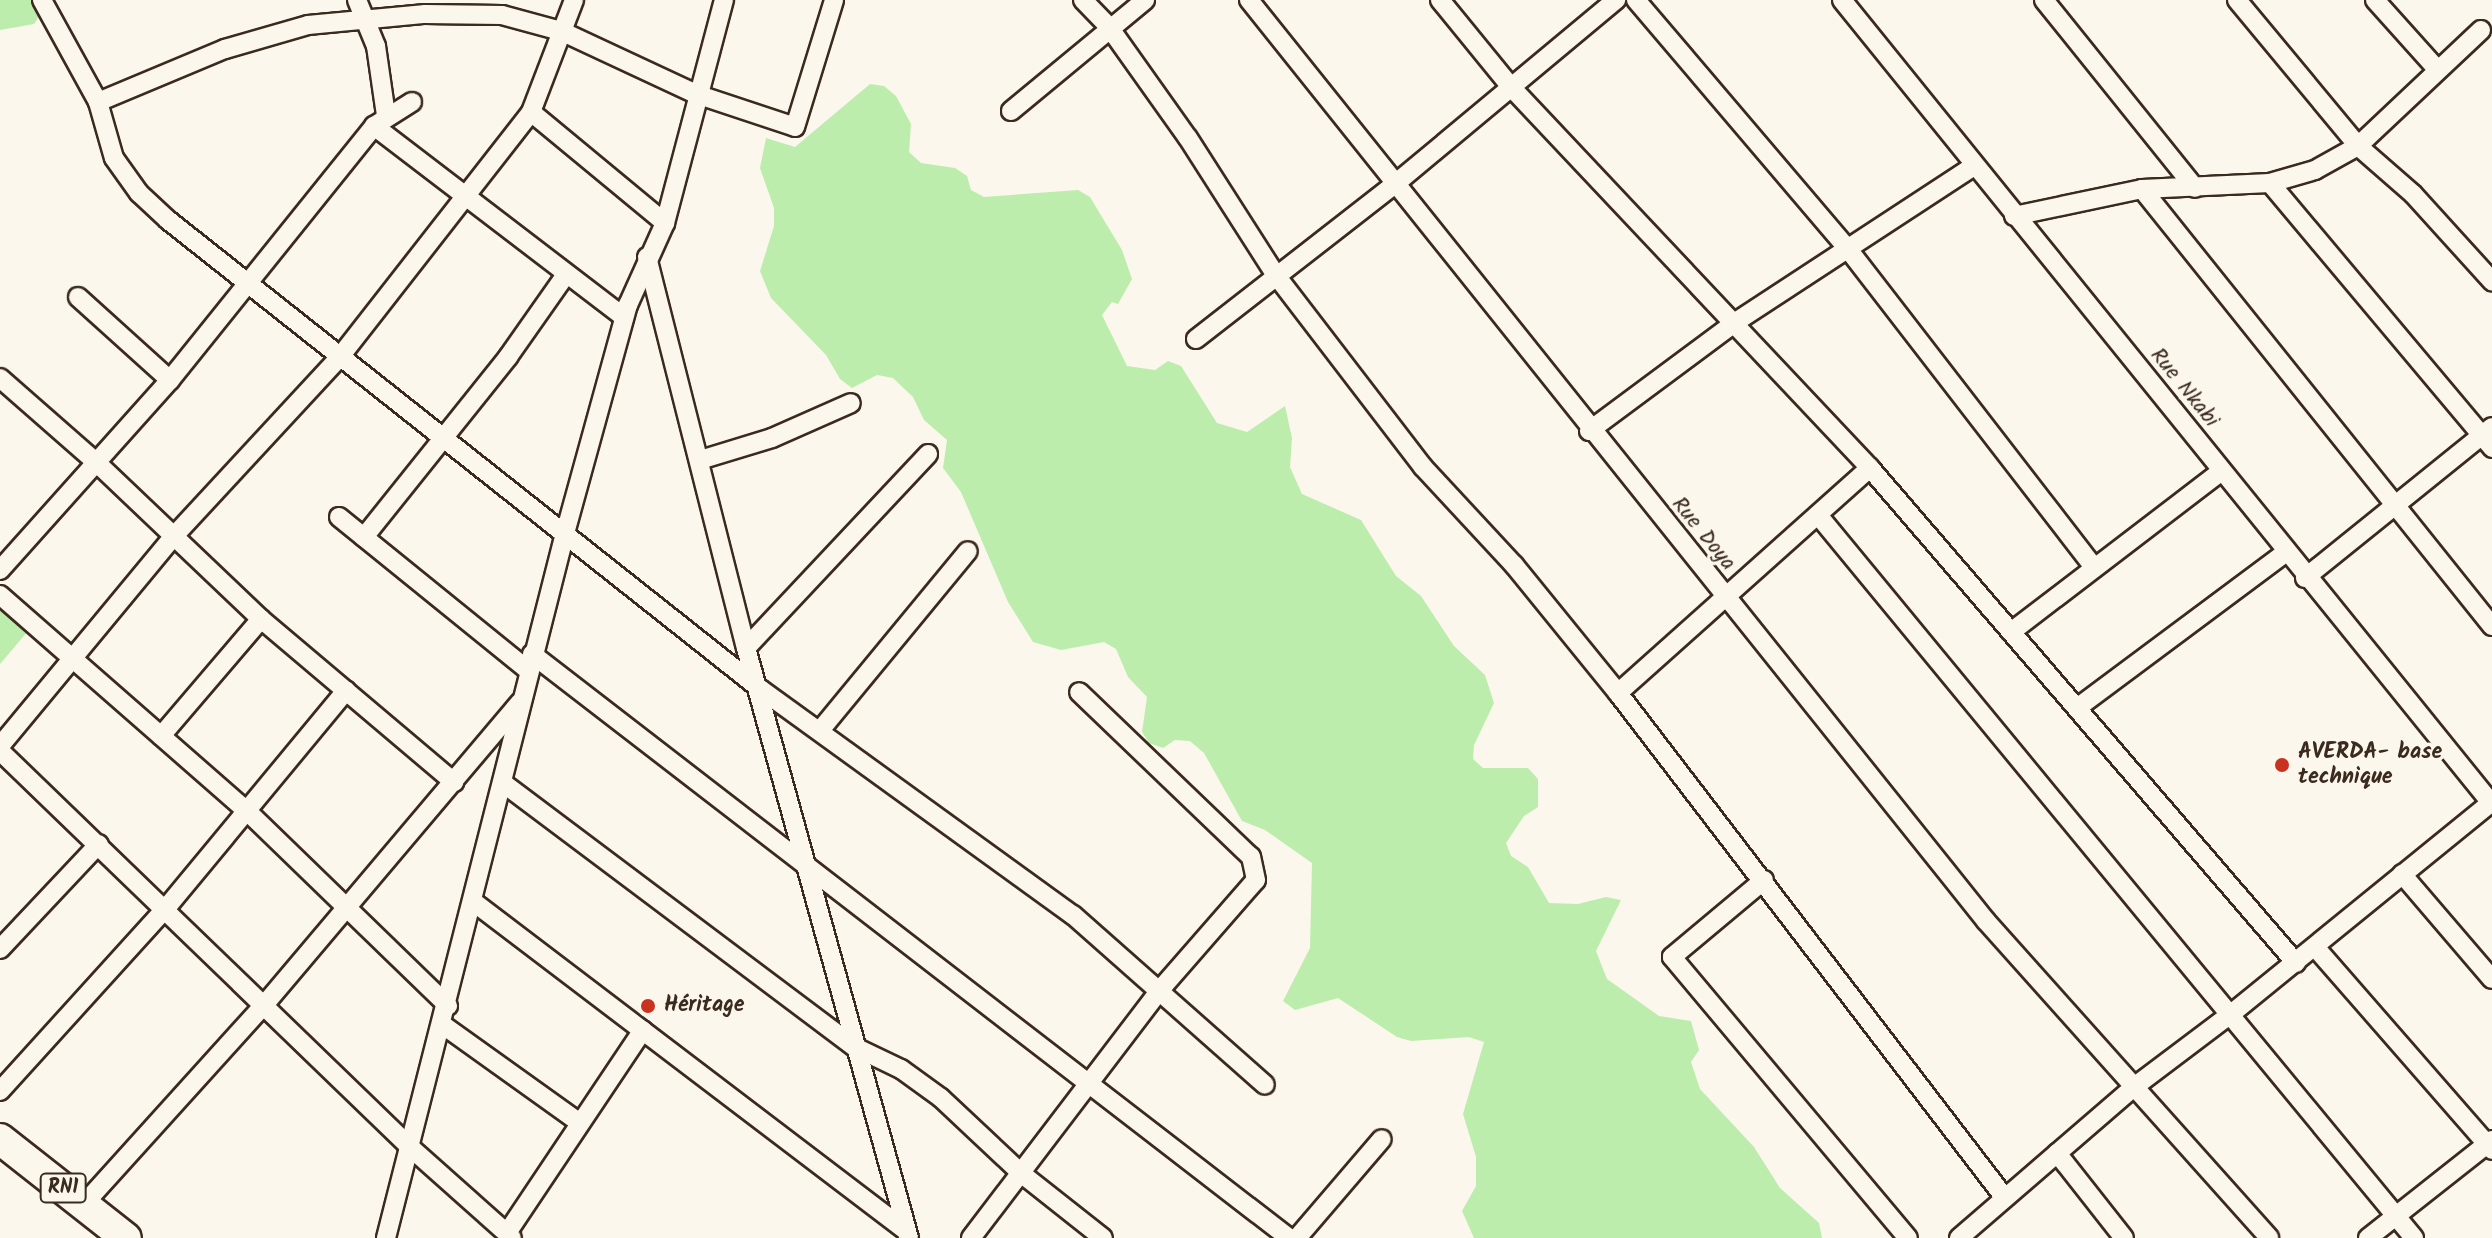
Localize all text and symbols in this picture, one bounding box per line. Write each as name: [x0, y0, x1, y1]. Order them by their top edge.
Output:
street label: Rue Nkabi: [2144, 343, 2224, 433]
street label: Rue Doya: [1665, 492, 1741, 576]
place label: AVERDA- base technique: [2298, 739, 2442, 790]
marker: AVERDA- base technique: [2273, 756, 2291, 774]
place label: Héritage: [664, 993, 744, 1019]
marker: Héritage: [639, 997, 657, 1015]
road number: RN1: [39, 1172, 87, 1204]

